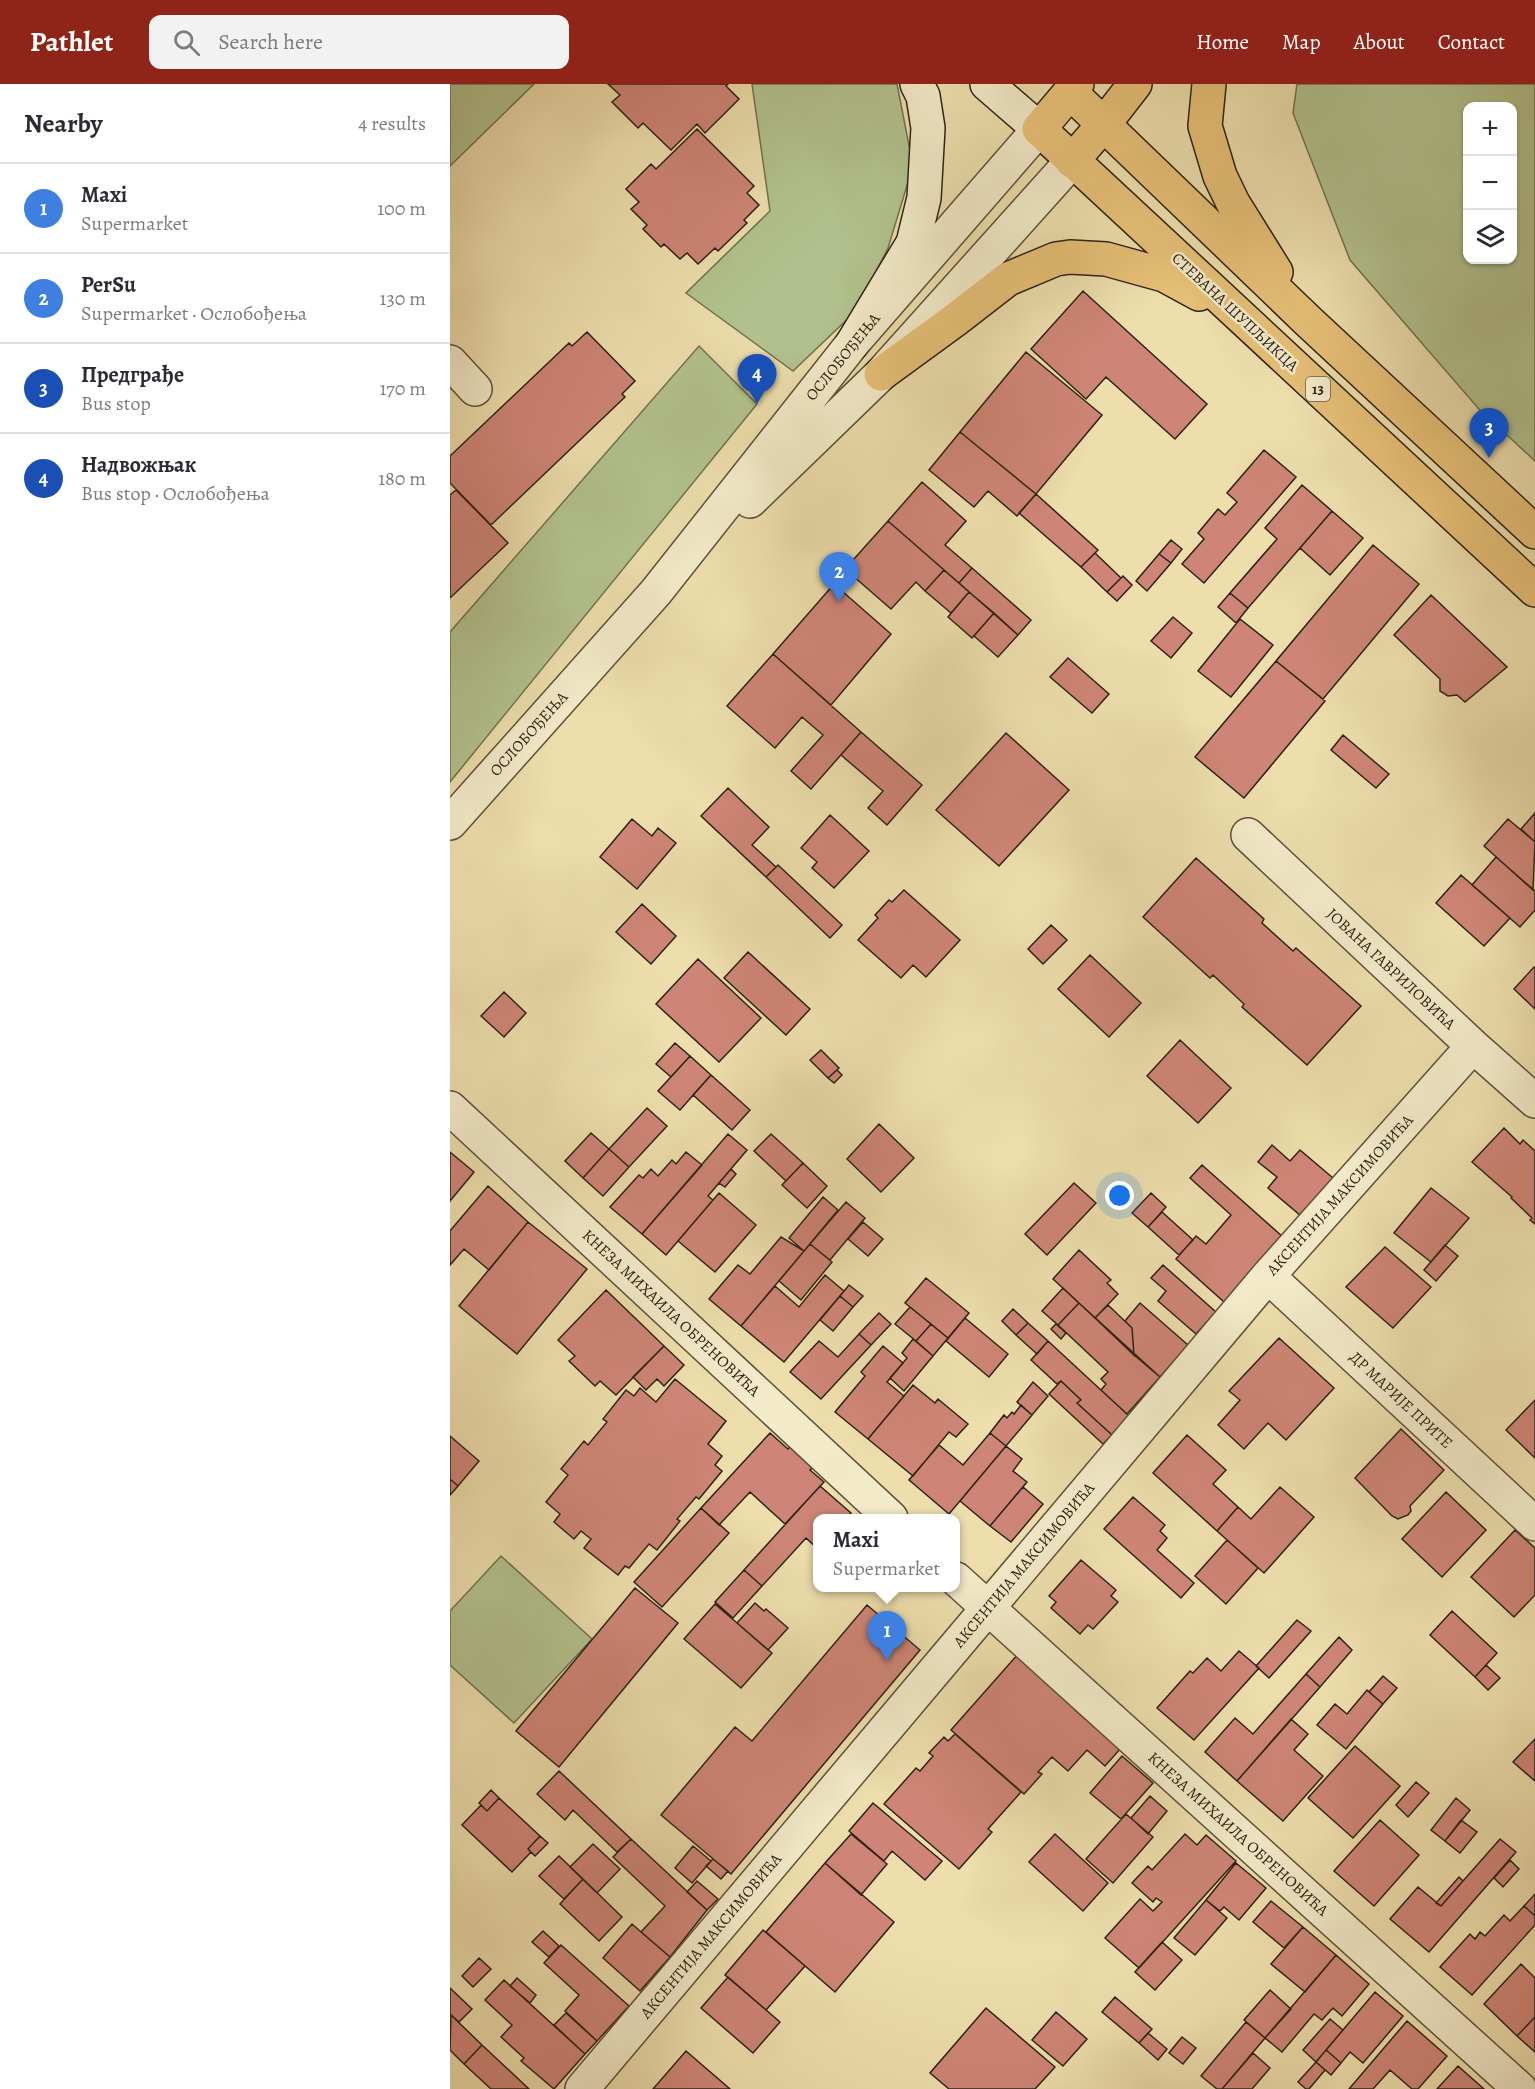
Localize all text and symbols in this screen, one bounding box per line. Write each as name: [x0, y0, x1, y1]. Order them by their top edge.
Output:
search box: [149, 15, 569, 69]
text: Pathlet: [30, 23, 113, 61]
icon: search: [170, 26, 203, 59]
text: Search here: [218, 27, 323, 57]
text: Home: [1196, 28, 1249, 56]
text: Map: [1282, 28, 1320, 56]
text: About: [1353, 28, 1405, 56]
text: Contact: [1438, 28, 1505, 56]
map controls: [1463, 102, 1517, 264]
button: +: [1463, 102, 1517, 156]
text: Nearby: [24, 106, 103, 141]
text: 4 results: [358, 110, 426, 137]
button: −: [1463, 156, 1517, 210]
text: Maxi: [81, 180, 127, 210]
text: 1: [40, 195, 47, 222]
text: 100 m: [377, 195, 426, 222]
text: Supermarket: [81, 210, 188, 237]
button: layers: [1463, 210, 1517, 264]
street label: СТЕВАНА ШУПЉИКЦА: [1167, 247, 1304, 377]
text: PerSu: [81, 270, 136, 300]
text: 2: [39, 285, 48, 312]
text: 130 m: [380, 285, 426, 312]
text: Supermarket · Ослобођења: [81, 300, 307, 327]
street label: ОСЛОБОЂЕЊА: [801, 308, 886, 406]
pin: 4: [738, 354, 776, 404]
text: Предграђе: [81, 360, 184, 390]
text: 3: [39, 375, 48, 402]
text: 170 m: [380, 375, 426, 402]
road number: 13: [1306, 377, 1330, 401]
text: Bus stop: [81, 390, 151, 417]
pin: 3: [1470, 408, 1508, 458]
text: Надвожњак: [81, 450, 196, 480]
text: 4: [39, 465, 48, 492]
text: 180 m: [378, 465, 426, 492]
text: Bus stop · Ослобођења: [81, 480, 270, 507]
pin: 2: [820, 552, 858, 602]
street label: ОСЛОБОЂЕЊА: [485, 686, 574, 781]
street label: ЈОВАНА ГАВРИЛОВИЋА: [1322, 903, 1461, 1035]
street label: АКСЕНТИЈА МАКСИМОВИЋА: [1261, 1109, 1419, 1281]
your location: [1105, 1181, 1134, 1210]
street label: КНЕЗА МИХАИЛА ОБРЕНОВИЋА: [577, 1224, 765, 1402]
street label: ДР МАРИЈЕ ПРИТЕ: [1345, 1346, 1457, 1454]
street label: АКСЕНТИЈА МАКСИМОВИЋА: [948, 1477, 1100, 1653]
popup: [813, 1514, 960, 1592]
text: Maxi: [833, 1525, 879, 1555]
text: Supermarket: [833, 1555, 940, 1582]
pin: 1: [868, 1612, 906, 1661]
street label: КНЕЗА МИХАИЛА ОБРЕНОВИЋА: [1143, 1747, 1334, 1922]
street label: АКСЕНТИЈА МАКСИМОВИЋА: [635, 1848, 787, 2024]

